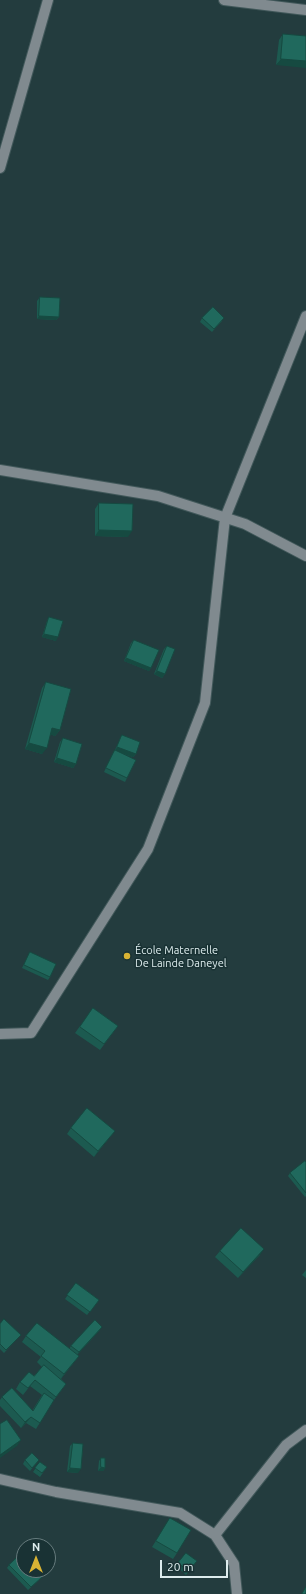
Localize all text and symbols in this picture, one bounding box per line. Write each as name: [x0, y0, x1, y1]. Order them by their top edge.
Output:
place label: École Maternelle De Lainde Daneyel: [135, 943, 227, 969]
marker: École Maternelle De Lainde Daneyel: [122, 951, 132, 961]
north arrow: [16, 1538, 56, 1578]
text: N: [32, 1541, 40, 1553]
scale bar: [162, 1552, 230, 1578]
text: 20 m: [167, 1560, 194, 1573]

